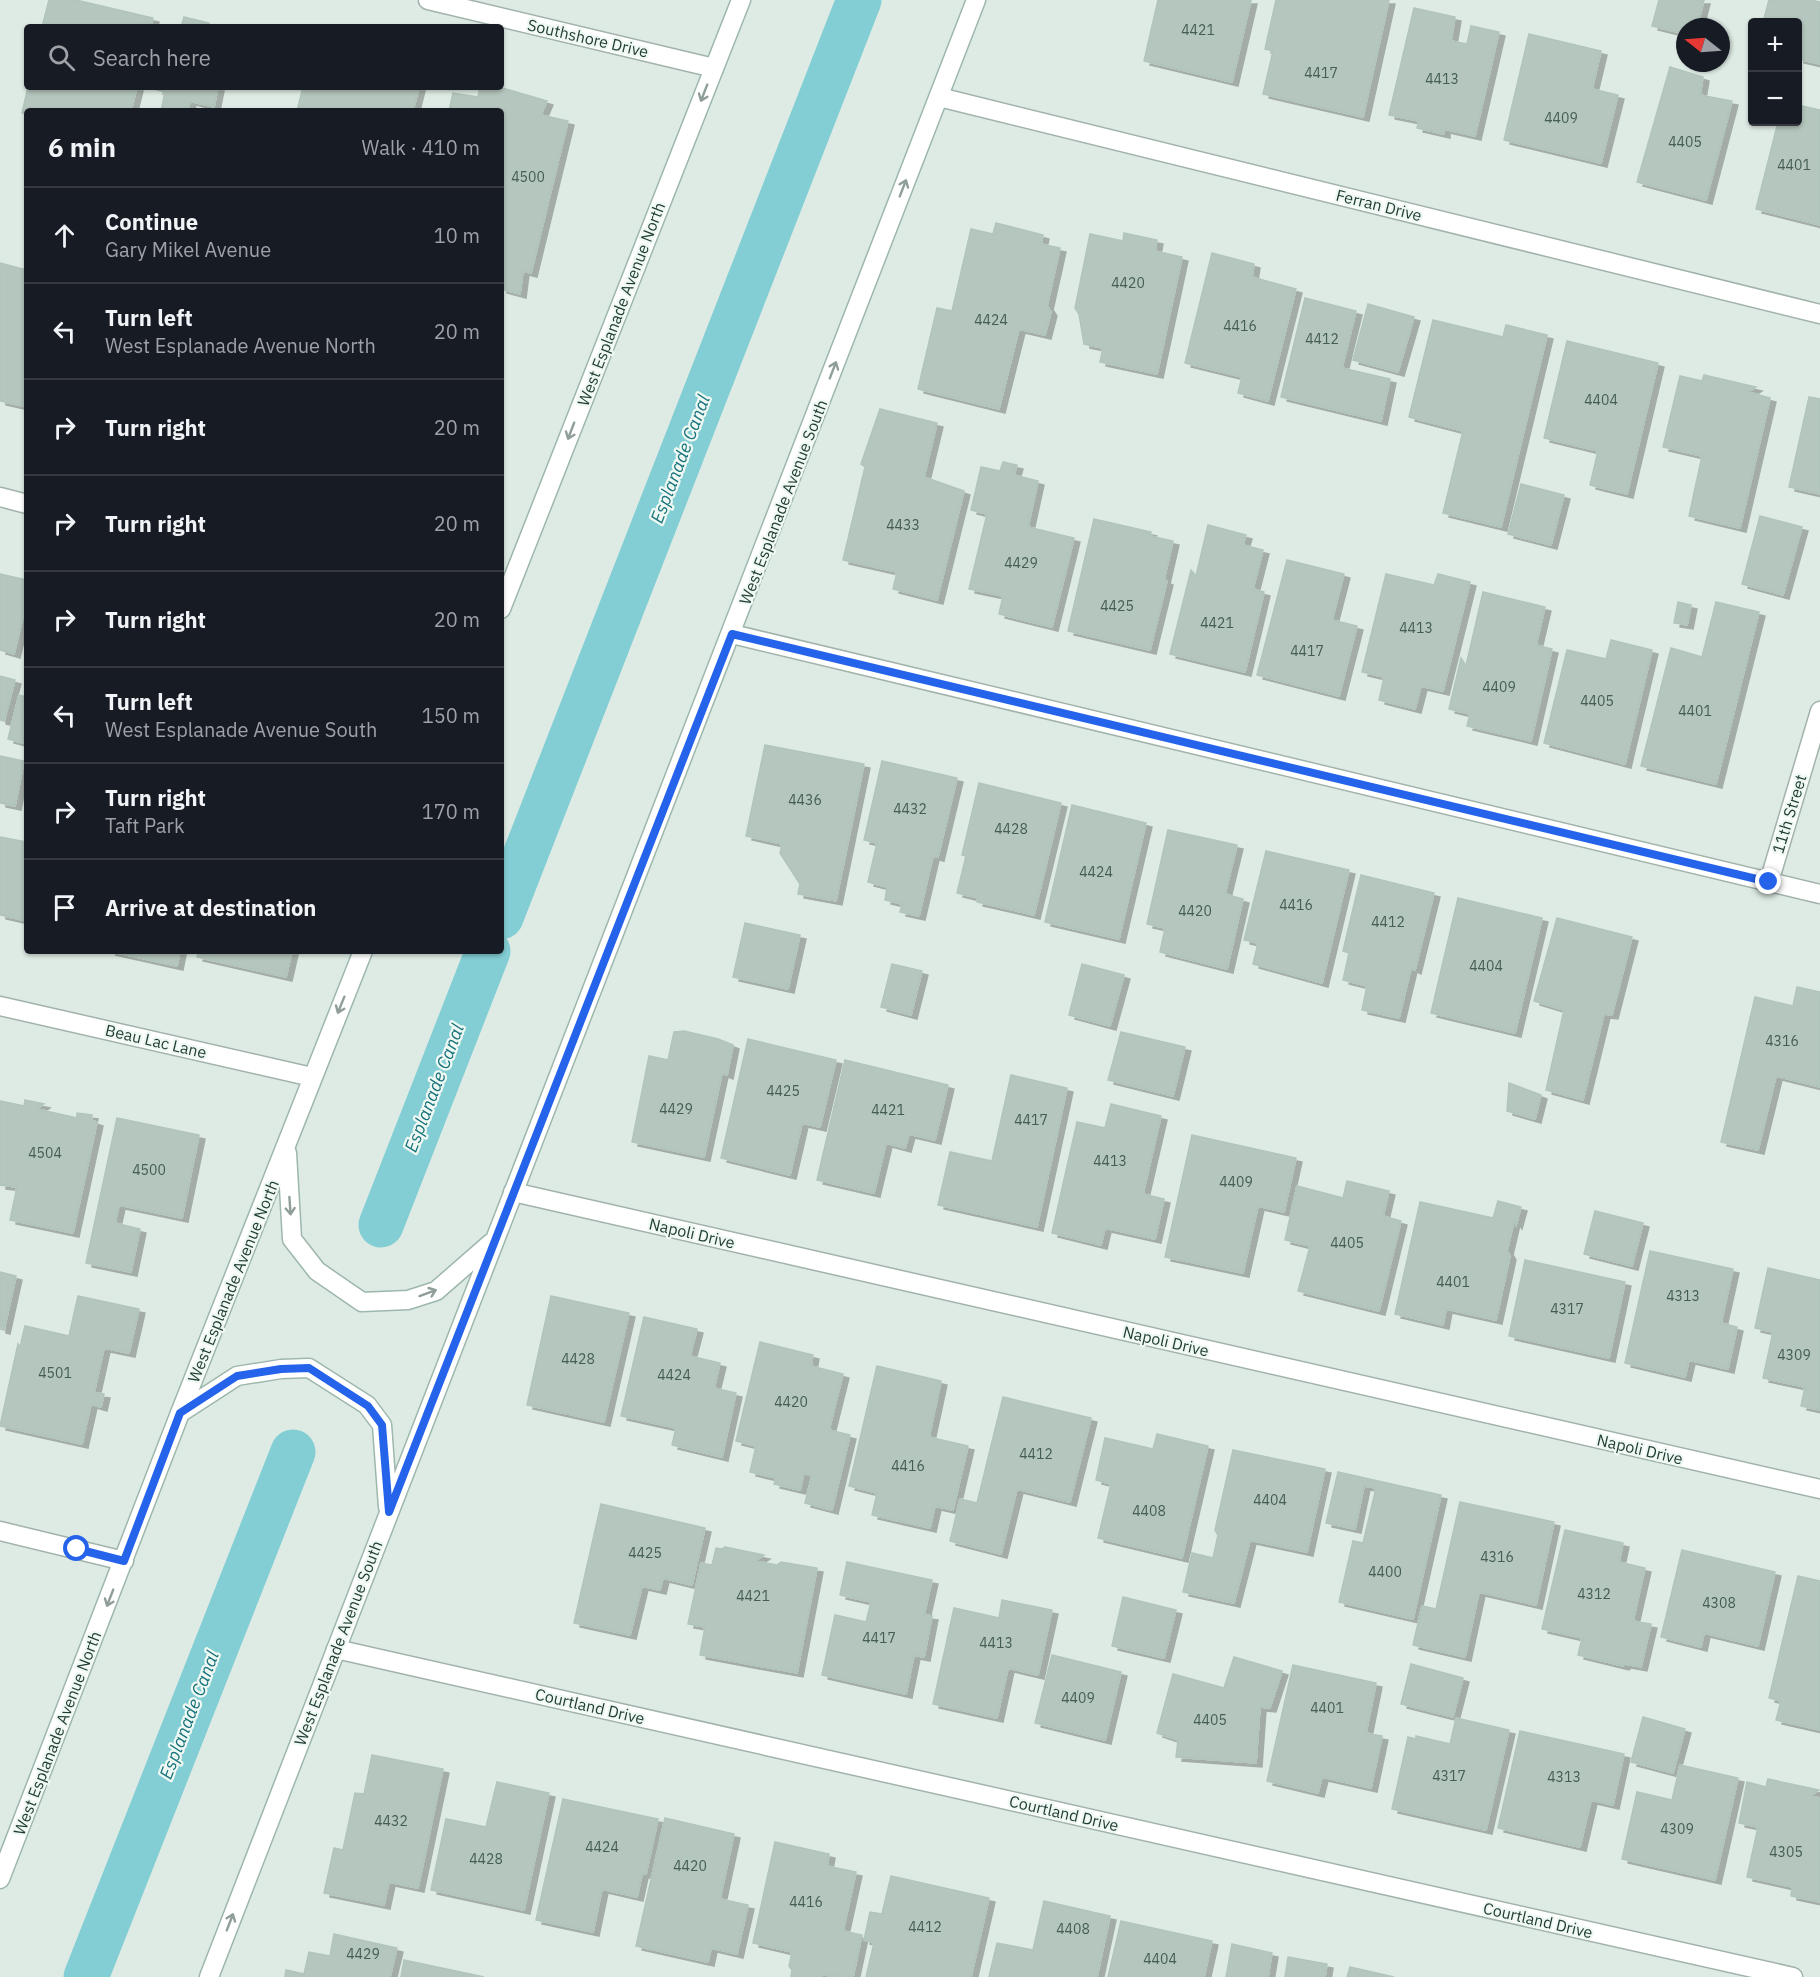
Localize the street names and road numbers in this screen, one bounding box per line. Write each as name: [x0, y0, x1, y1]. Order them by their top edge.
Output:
street label: Southshore Drive: [526, 14, 651, 62]
street label: Ferran Drive: [1334, 185, 1424, 225]
street label: West Esplanade Avenue North: [573, 199, 669, 409]
street label: West Esplanade Avenue South: [735, 397, 831, 607]
street label: 11th Street: [1768, 772, 1810, 856]
street label: Beau Lac Lane: [103, 1020, 209, 1062]
street label: West Esplanade Avenue North: [183, 1177, 283, 1385]
street label: Napoli Drive: [647, 1213, 737, 1253]
street label: Napoli Drive: [1121, 1321, 1211, 1361]
street label: Napoli Drive: [1595, 1429, 1685, 1469]
street label: West Esplanade Avenue South: [290, 1538, 386, 1748]
street label: West Esplanade Avenue North: [9, 1628, 105, 1838]
street label: Courtland Drive: [533, 1684, 647, 1728]
street label: Courtland Drive: [1007, 1791, 1121, 1835]
street label: Courtland Drive: [1481, 1898, 1595, 1942]

